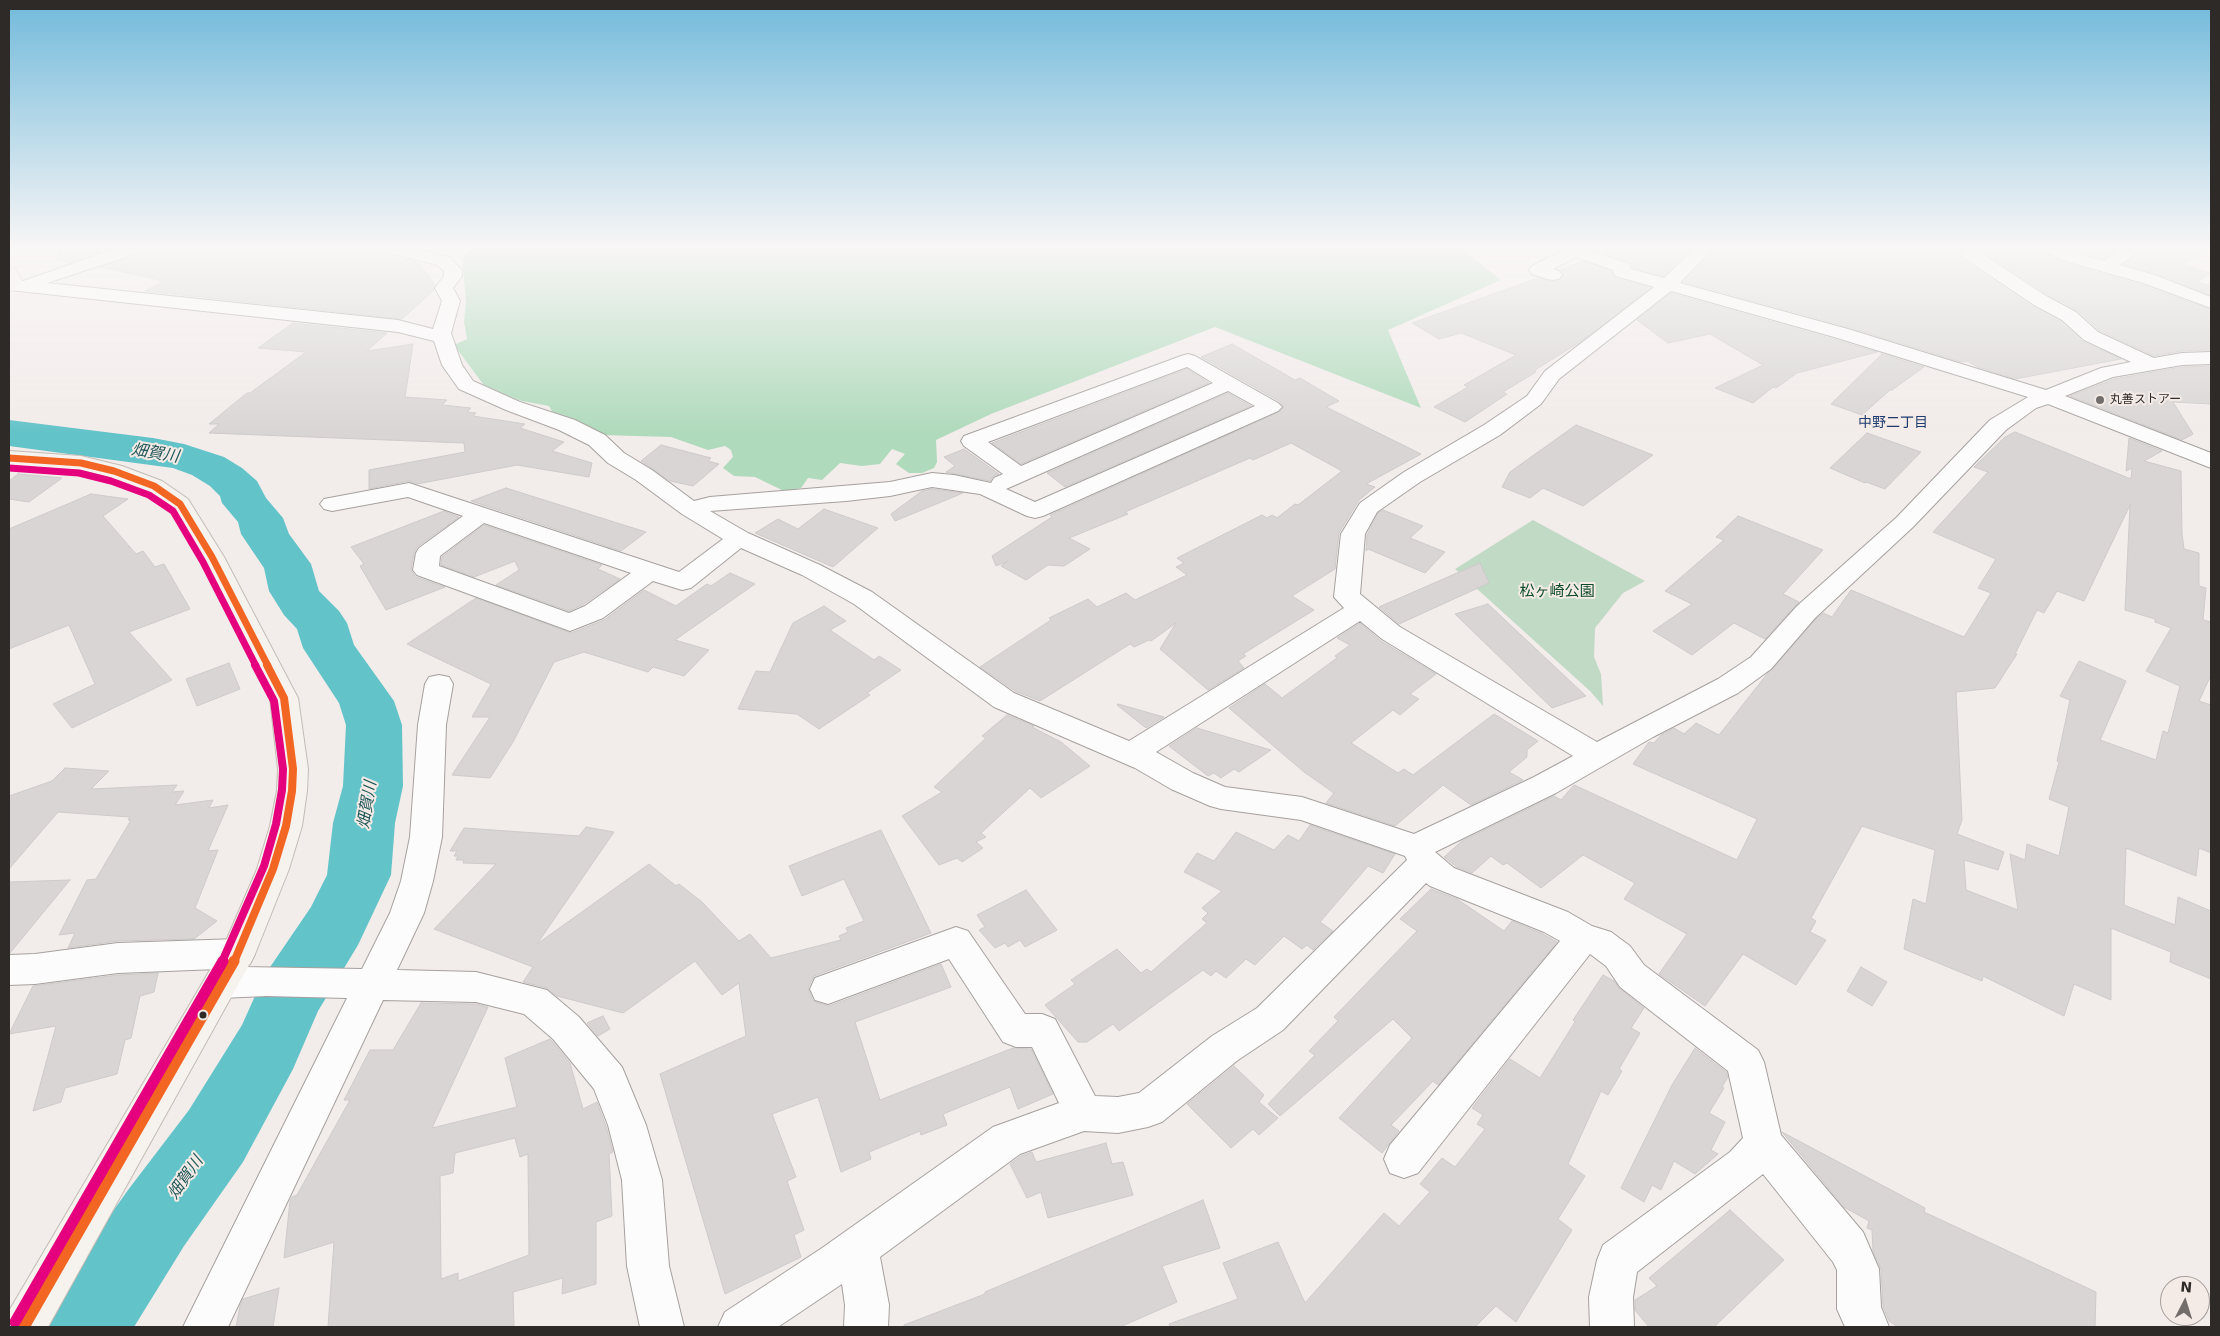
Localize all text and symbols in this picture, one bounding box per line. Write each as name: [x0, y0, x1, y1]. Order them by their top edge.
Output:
place label: 丸善ストアー: [2110, 393, 2181, 407]
marker: 丸善ストアー: [2094, 394, 2106, 406]
district label: 中野二丁目: [1858, 415, 1928, 431]
water label: 畑賀川: [130, 441, 180, 467]
park label: 松ヶ崎公園: [1520, 583, 1594, 601]
water label: 畑賀川: [355, 780, 381, 830]
unlabelled marker: [198, 1010, 208, 1020]
water label: 畑賀川: [164, 1153, 208, 1203]
north arrow: [2160, 1276, 2210, 1326]
text: N: [2180, 1279, 2193, 1296]

